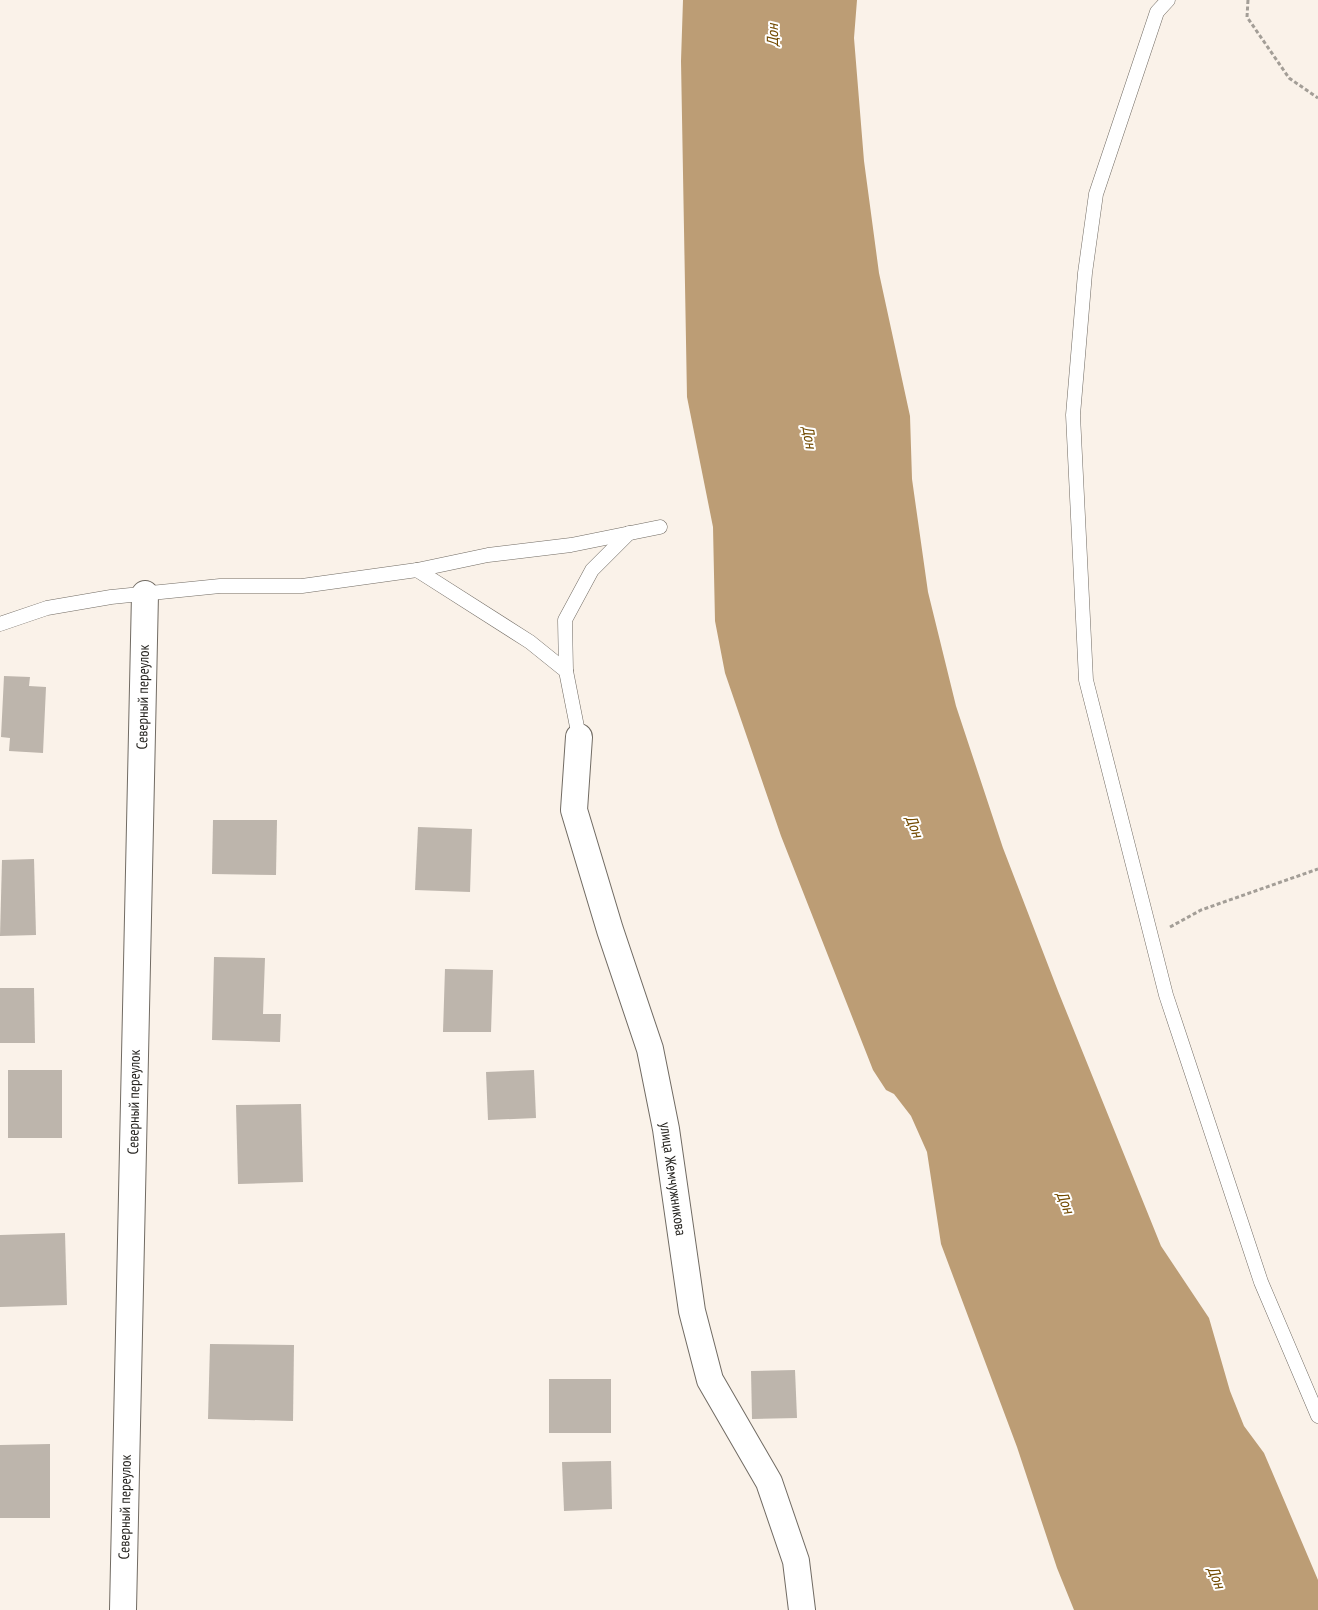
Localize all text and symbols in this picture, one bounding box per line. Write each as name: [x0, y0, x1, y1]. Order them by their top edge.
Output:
water label: Дон: [762, 22, 782, 47]
water label: Дон: [798, 423, 822, 452]
street label: Северный переулок: [132, 644, 153, 750]
water label: Дон: [901, 811, 929, 842]
street label: Северный переулок: [123, 1049, 144, 1155]
street label: улица Жемчужникова: [656, 1121, 691, 1237]
water label: Дон: [1052, 1187, 1080, 1218]
street label: Северный переулок: [114, 1454, 135, 1560]
water label: Дон: [1203, 1562, 1231, 1593]

